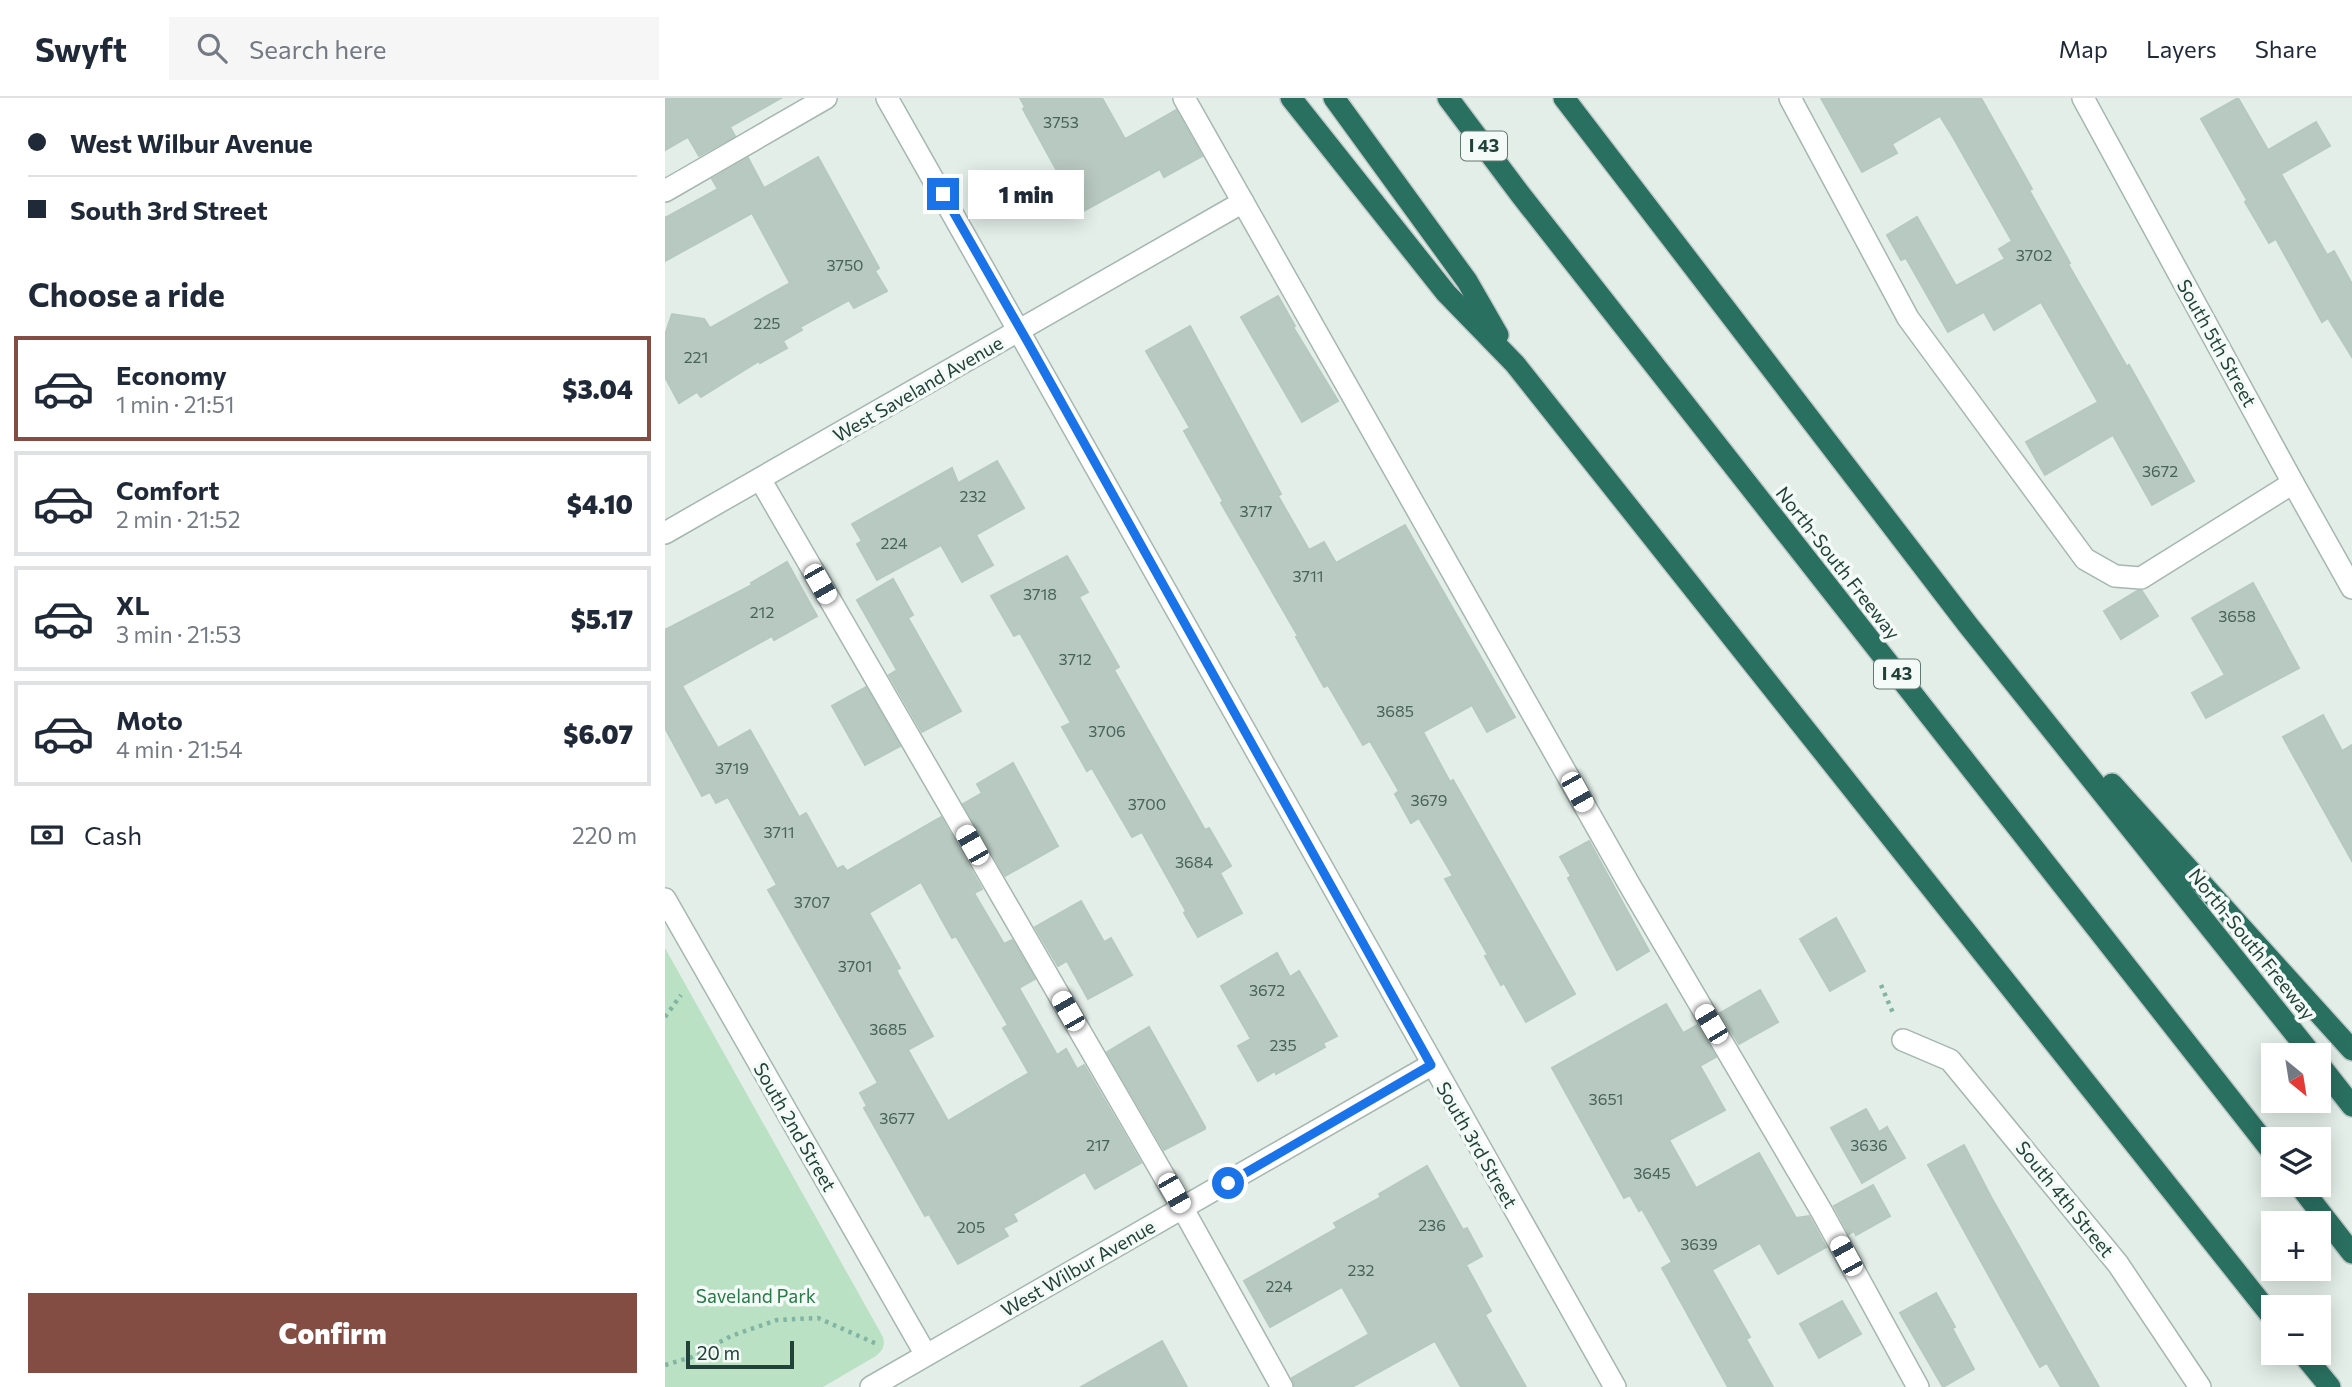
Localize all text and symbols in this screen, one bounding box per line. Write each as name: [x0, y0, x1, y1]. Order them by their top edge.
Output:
search box: [169, 17, 659, 80]
text: Swyft: [35, 28, 127, 69]
icon: search: [193, 29, 231, 67]
text: Search here: [249, 33, 386, 64]
text: Map: [2059, 34, 2108, 63]
text: Layers: [2146, 34, 2217, 63]
text: Share: [2255, 34, 2317, 63]
house number: 3753: [1043, 112, 1079, 131]
text: West Wilbur Avenue: [70, 127, 313, 158]
road number: I 43: [1461, 131, 1507, 160]
callout: 1 min: [967, 170, 1083, 218]
route end: [927, 178, 959, 210]
text: 1 min: [998, 180, 1054, 208]
text: South 3rd Street: [70, 194, 268, 225]
house number: 3702: [2016, 245, 2052, 264]
house number: 3750: [826, 255, 864, 274]
text: Choose a ride: [28, 274, 225, 314]
street label: South 5th Street: [2173, 275, 2262, 411]
house number: 225: [754, 313, 780, 332]
street label: West Saveland Avenue: [829, 331, 1007, 447]
house number: 221: [684, 347, 708, 366]
icon: car: [32, 357, 95, 420]
text: Economy: [116, 359, 227, 390]
text: $3.04: [562, 373, 633, 404]
text: 1 min · 21:51: [116, 390, 235, 418]
house number: 3672: [2142, 461, 2178, 480]
icon: car: [32, 472, 95, 535]
text: Comfort: [116, 474, 219, 505]
street label: North-South Freeway: [1772, 482, 1905, 644]
house number: 232: [960, 486, 987, 505]
text: $4.10: [567, 488, 633, 519]
house number: 3717: [1240, 501, 1272, 520]
text: 2 min · 21:52: [116, 505, 241, 533]
house number: 224: [880, 533, 908, 552]
car: [801, 561, 840, 607]
house number: 3711: [1292, 566, 1324, 585]
house number: 3718: [1023, 584, 1057, 603]
icon: car: [32, 587, 95, 650]
text: XL: [116, 589, 150, 620]
house number: 212: [750, 602, 774, 621]
text: $5.17: [571, 603, 633, 634]
house number: 3658: [2218, 606, 2256, 625]
text: 3 min · 21:53: [116, 620, 241, 648]
house number: 3712: [1058, 649, 1092, 668]
road number: I 43: [1874, 660, 1920, 688]
house number: 3685: [1376, 701, 1414, 720]
icon: car: [32, 702, 95, 765]
text: Moto: [116, 704, 183, 735]
text: $6.07: [563, 718, 633, 749]
house number: 3706: [1088, 721, 1126, 740]
text: 4 min · 21:54: [116, 735, 243, 763]
house number: 3719: [715, 758, 749, 777]
car: [1558, 769, 1597, 815]
house number: 3679: [1411, 790, 1447, 809]
house number: 3700: [1128, 794, 1166, 813]
icon: cash: [28, 816, 66, 854]
text: Cash: [84, 819, 142, 850]
text: 220 m: [572, 821, 637, 849]
house number: 3711: [763, 822, 795, 841]
car: [953, 822, 992, 868]
house number: 3684: [1175, 852, 1213, 871]
street label: North-South Freeway: [2184, 864, 2320, 1024]
house number: 3707: [794, 892, 830, 911]
house number: 3701: [838, 956, 872, 975]
house number: 3672: [1249, 980, 1285, 999]
car: [1049, 988, 1088, 1034]
car: [1692, 1001, 1731, 1047]
house number: 3685: [869, 1019, 907, 1038]
house number: 235: [1269, 1035, 1297, 1054]
north arrow: [2261, 1043, 2331, 1113]
map controls: [2261, 1043, 2331, 1365]
street label: South 2nd Street: [749, 1058, 842, 1196]
street label: South 3rd Street: [1432, 1078, 1523, 1212]
house number: 3651: [1589, 1089, 1623, 1108]
house number: 3677: [879, 1108, 915, 1127]
button: layers: [2261, 1127, 2331, 1197]
house number: 217: [1086, 1135, 1110, 1154]
house number: 3636: [1850, 1135, 1888, 1154]
street label: South 4th Street: [2012, 1136, 2119, 1262]
house number: 3645: [1633, 1163, 1671, 1182]
route start: [1212, 1167, 1244, 1199]
car: [1155, 1170, 1194, 1216]
button: +: [2261, 1211, 2331, 1281]
street label: West Wilbur Avenue: [997, 1214, 1159, 1321]
house number: 236: [1418, 1215, 1446, 1234]
house number: 205: [957, 1217, 985, 1236]
car: [1827, 1233, 1866, 1279]
house number: 3639: [1680, 1234, 1718, 1253]
house number: 232: [1348, 1260, 1375, 1279]
house number: 224: [1265, 1276, 1293, 1295]
park label: Saveland Park: [696, 1284, 816, 1307]
button: Confirm: [28, 1293, 637, 1373]
button: −: [2261, 1295, 2331, 1365]
scale bar: [686, 1338, 795, 1370]
text: 20 m: [697, 1341, 740, 1364]

